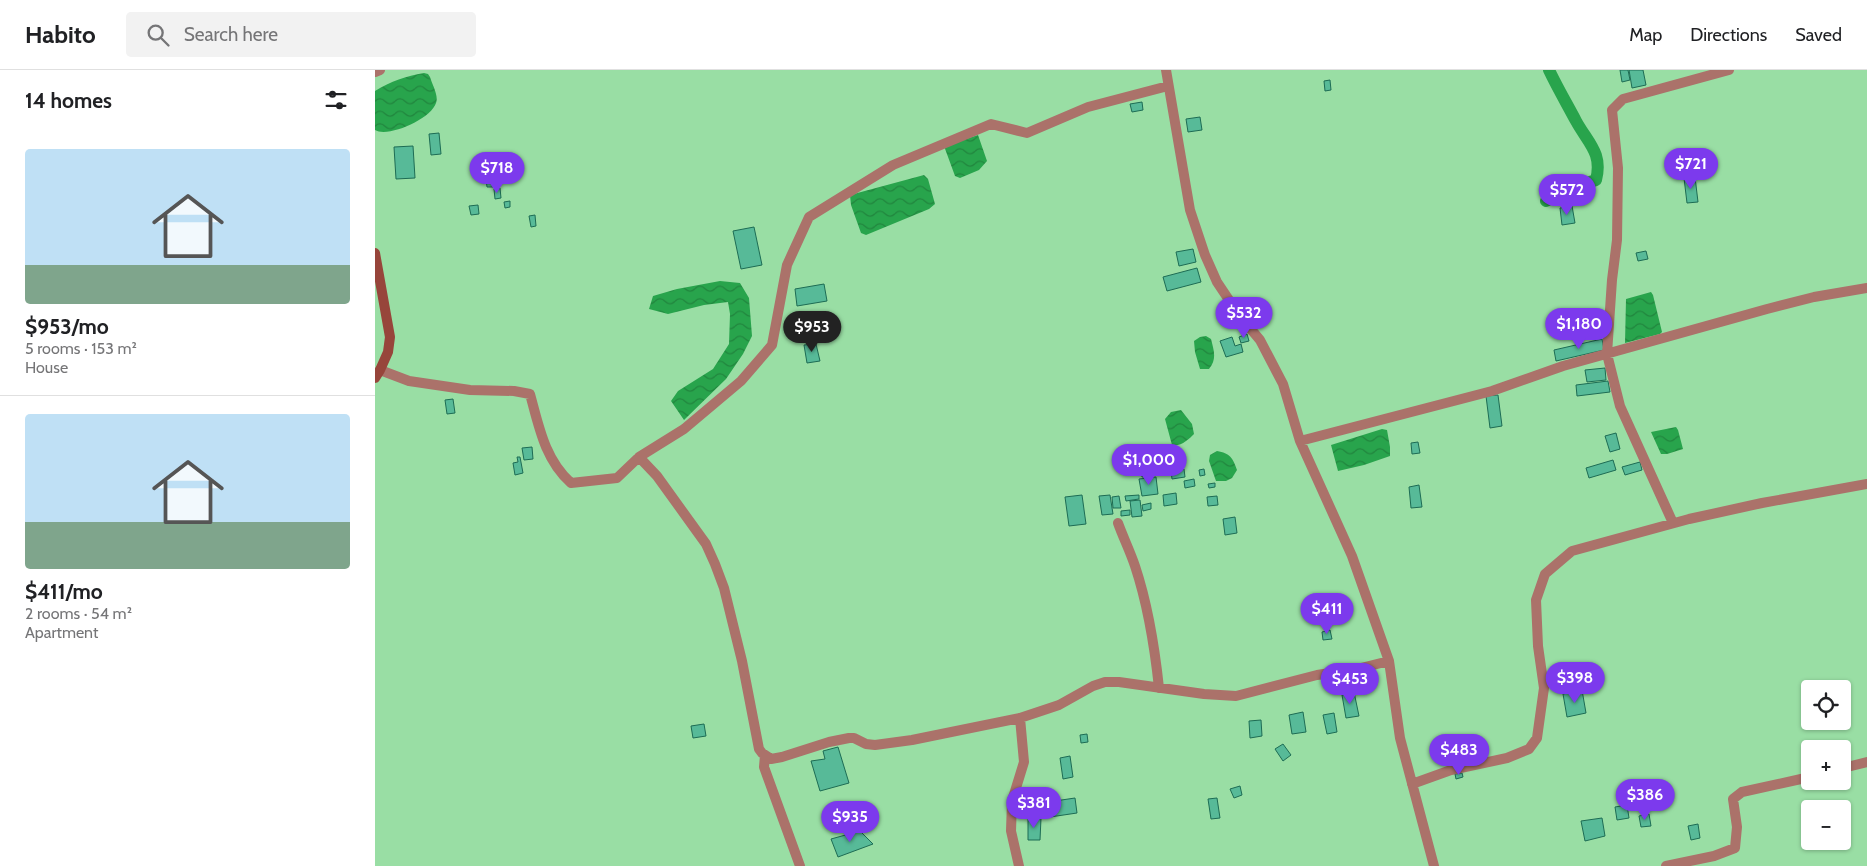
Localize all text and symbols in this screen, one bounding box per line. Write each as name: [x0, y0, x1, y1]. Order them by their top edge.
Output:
search box: [126, 12, 476, 57]
text: Habito: [25, 20, 96, 49]
icon: search: [144, 21, 172, 49]
text: Search here: [184, 23, 278, 46]
text: Map: [1629, 24, 1662, 46]
text: Directions: [1690, 24, 1767, 46]
text: Saved: [1795, 24, 1842, 46]
icon: filters: [322, 86, 350, 114]
text: 14 homes: [25, 88, 112, 113]
pin: $721: [1661, 148, 1721, 190]
pin: $718: [467, 152, 527, 194]
text: $721: [1675, 154, 1707, 173]
text: $718: [480, 158, 514, 177]
pin: $572: [1537, 174, 1597, 216]
text: $572: [1550, 180, 1584, 199]
icon: home: [143, 181, 233, 271]
pin: $532: [1214, 296, 1274, 339]
text: $532: [1227, 303, 1261, 322]
pin: $1,180: [1538, 308, 1620, 350]
pin: $953: [782, 310, 842, 353]
text: $953/mo: [25, 314, 109, 339]
text: $1,180: [1556, 314, 1602, 333]
text: $953: [794, 317, 830, 336]
text: 5 rooms · 153 m²: [25, 339, 137, 358]
text: House: [25, 358, 68, 377]
pin: $1,000: [1108, 444, 1190, 486]
icon: home: [143, 447, 233, 537]
text: $1,000: [1123, 450, 1175, 469]
text: $411/mo: [25, 579, 103, 604]
pin: $411: [1297, 592, 1357, 635]
text: $411: [1312, 599, 1342, 618]
text: 2 rooms · 54 m²: [25, 604, 132, 623]
text: Apartment: [25, 623, 98, 642]
pin: $453: [1320, 662, 1380, 705]
pin: $398: [1545, 662, 1605, 704]
text: $398: [1557, 668, 1593, 687]
text: $453: [1332, 669, 1368, 688]
map controls: [1801, 680, 1851, 850]
button: locate: [1801, 680, 1851, 730]
pin: $483: [1429, 734, 1489, 776]
text: $483: [1440, 740, 1478, 759]
button: +: [1801, 740, 1851, 790]
pin: $386: [1615, 778, 1675, 821]
text: $386: [1627, 785, 1663, 804]
pin: $381: [1004, 786, 1064, 829]
text: $381: [1017, 793, 1051, 812]
pin: $935: [820, 800, 880, 843]
button: −: [1801, 800, 1851, 850]
text: $935: [832, 807, 868, 826]

